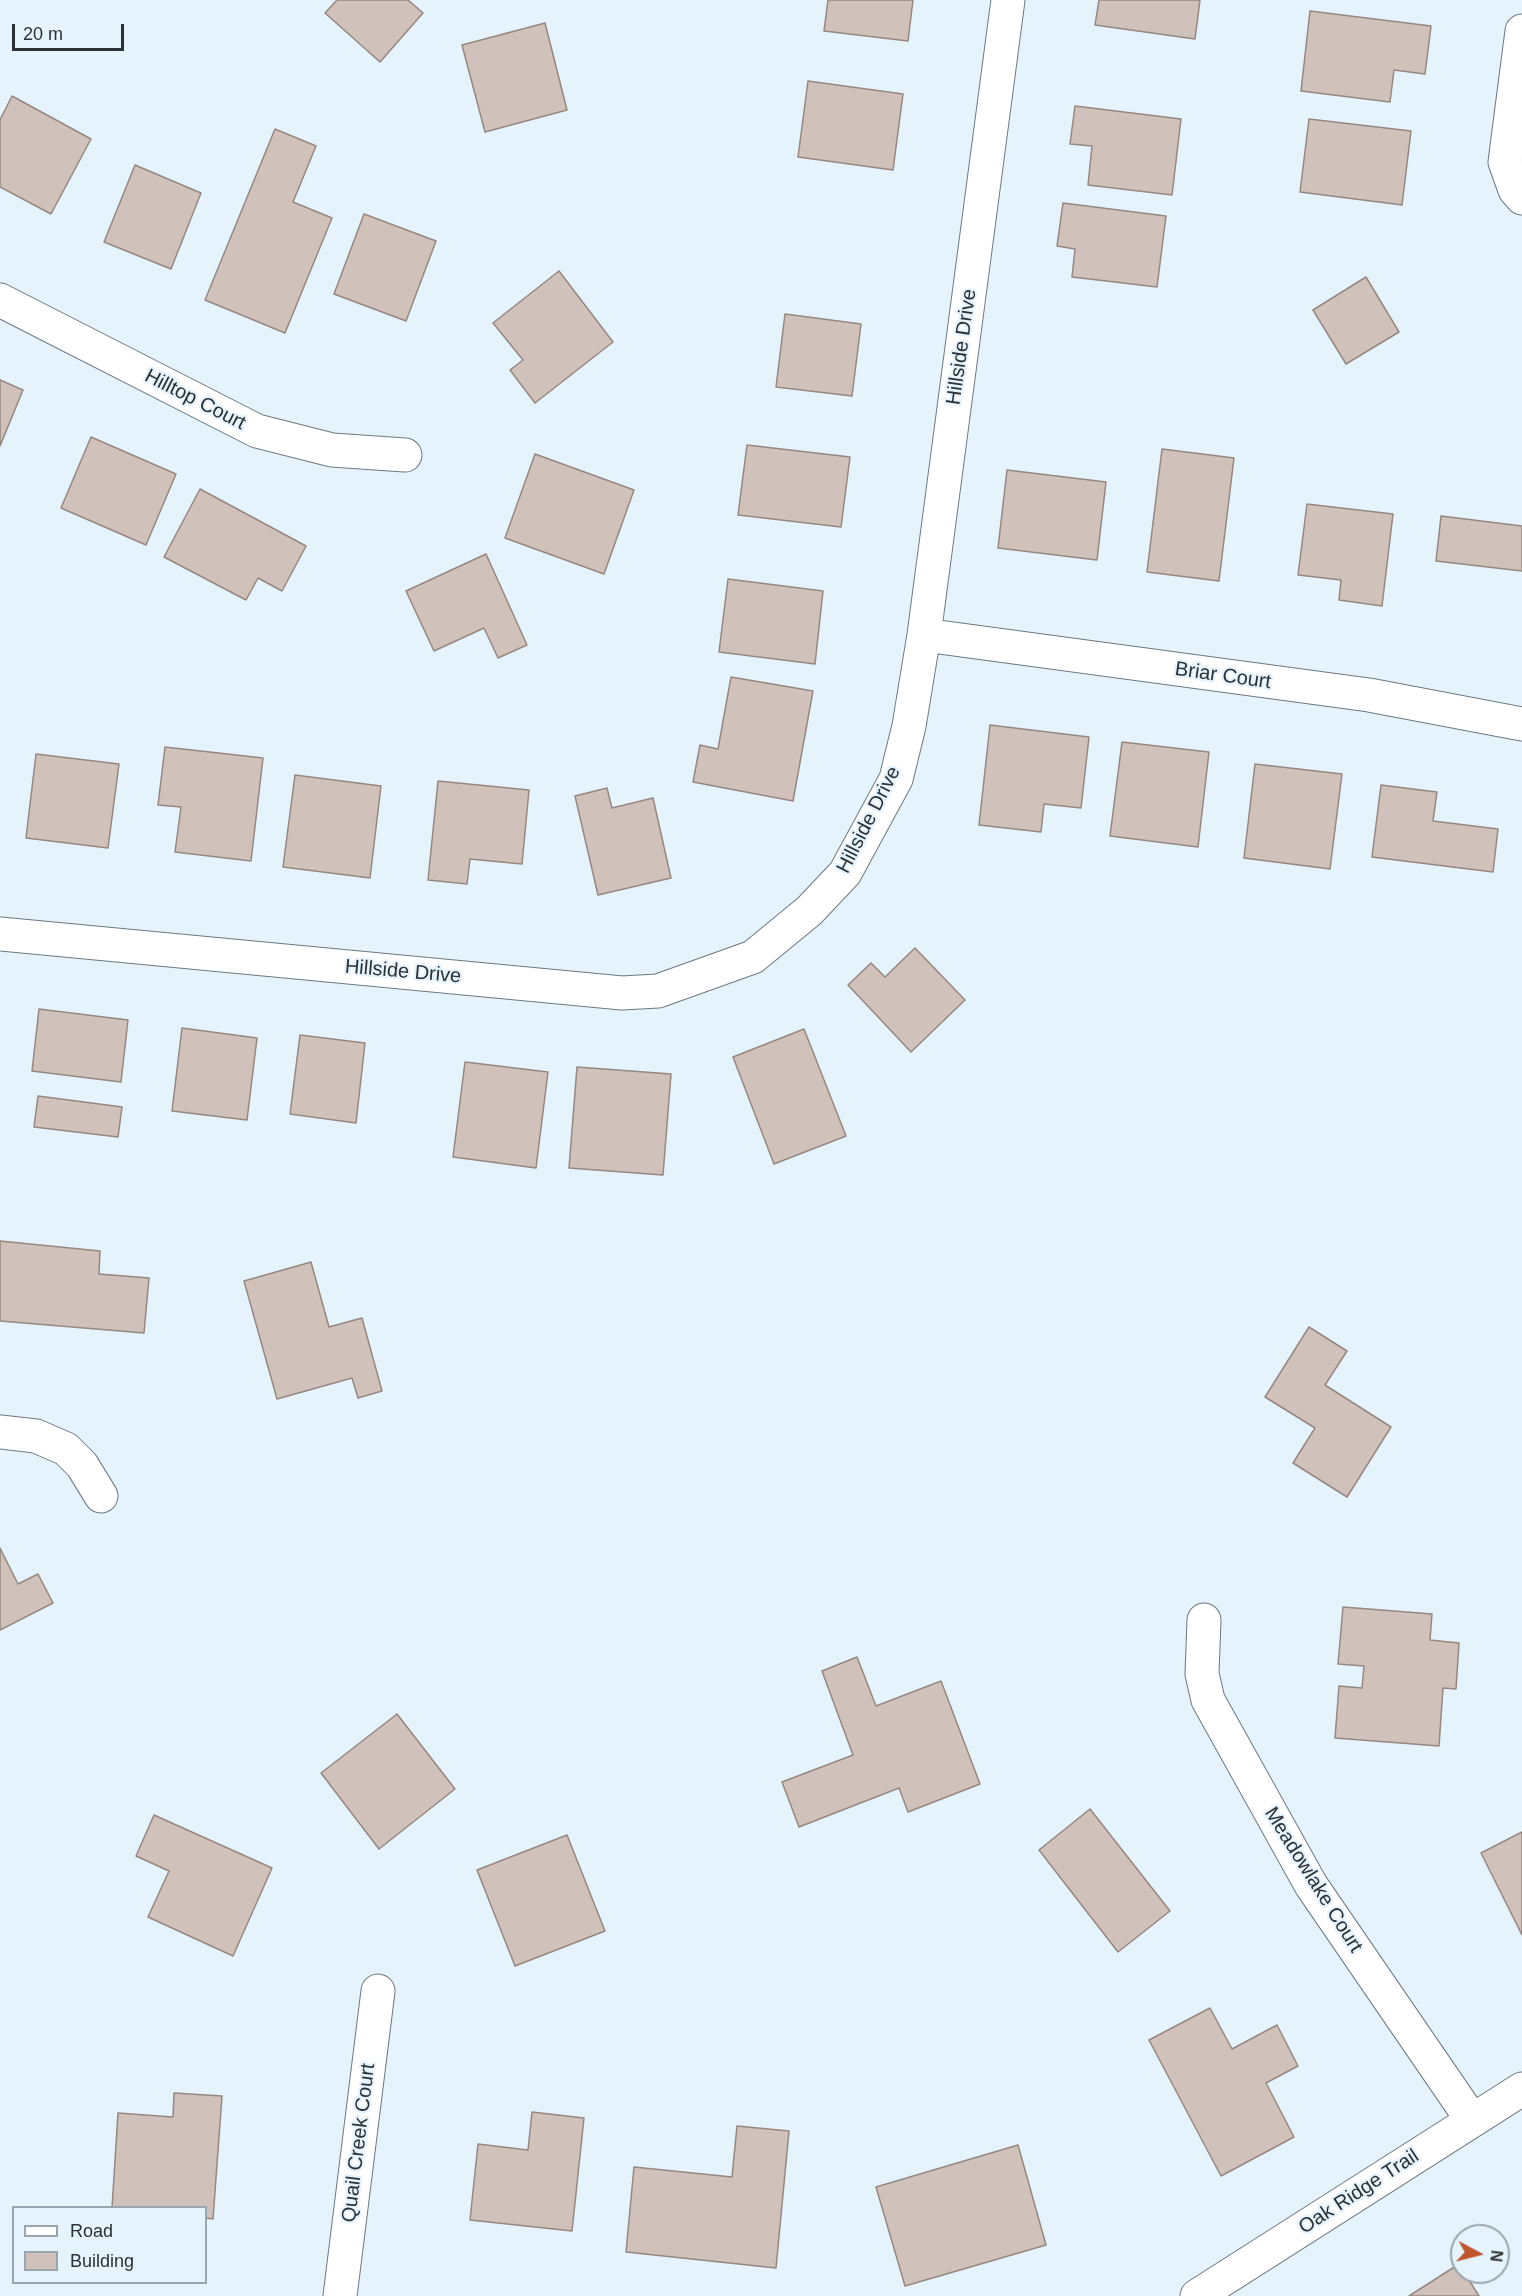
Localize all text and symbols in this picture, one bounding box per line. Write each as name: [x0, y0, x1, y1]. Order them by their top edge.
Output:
scale bar: [15, 12, 128, 50]
text: 20 m: [23, 24, 63, 44]
street label: Hillside Drive: [942, 288, 982, 406]
street label: Hilltop Court: [141, 364, 249, 436]
street label: Briar Court: [1173, 657, 1273, 695]
street label: Hillside Drive: [832, 763, 906, 877]
street label: Hillside Drive: [344, 955, 462, 989]
street label: Meadowlake Court: [1259, 1803, 1367, 1957]
street label: Quail Creek Court: [337, 2062, 381, 2224]
street label: Oak Ridge Trail: [1295, 2144, 1423, 2240]
legend: [12, 2206, 207, 2284]
text: Road: [70, 2221, 113, 2241]
north arrow: [1450, 2224, 1510, 2284]
text: N: [1487, 2249, 1506, 2263]
text: Building: [70, 2251, 134, 2271]

